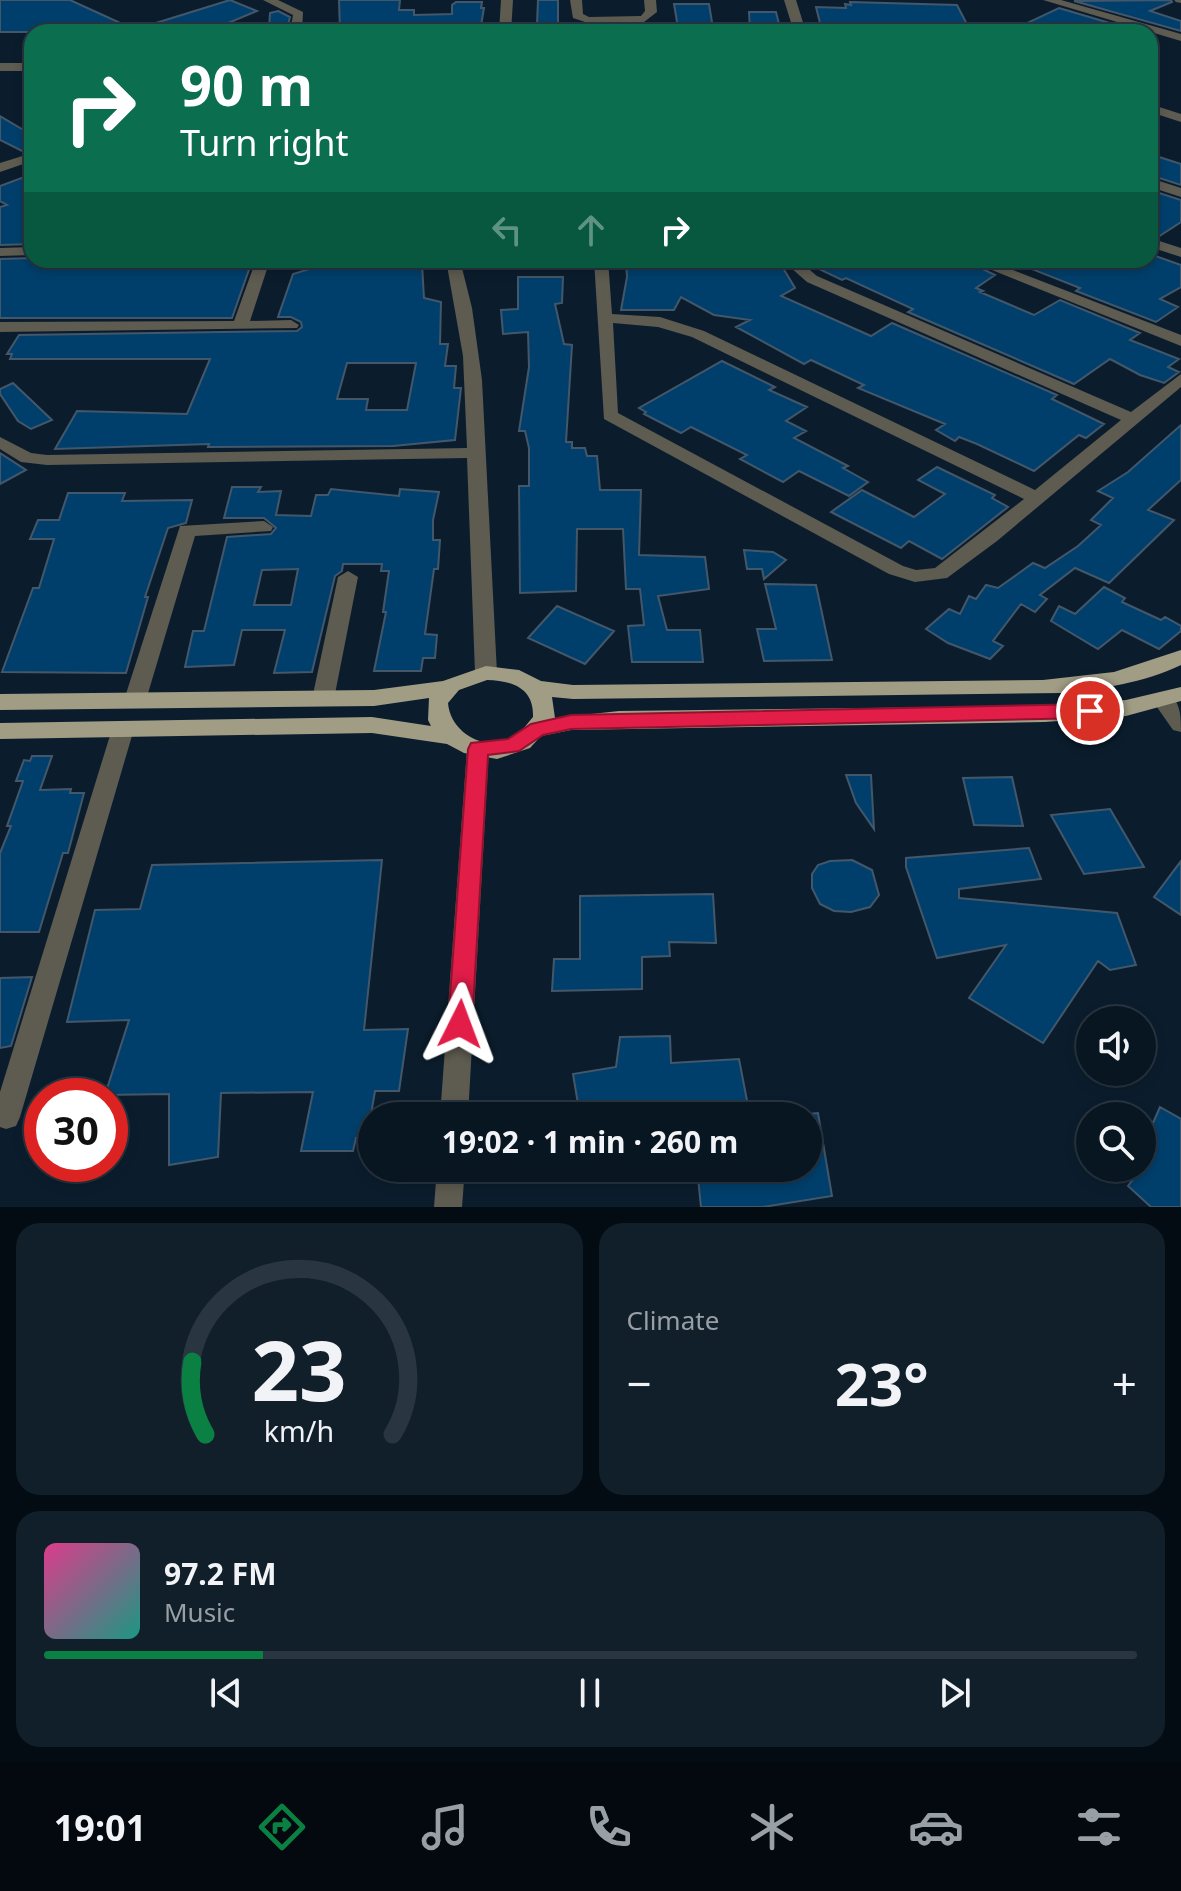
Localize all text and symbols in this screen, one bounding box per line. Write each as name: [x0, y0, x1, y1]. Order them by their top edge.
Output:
text: 90 m: [180, 46, 313, 122]
icon: right: [48, 56, 152, 160]
text: Turn right: [180, 118, 348, 167]
icon: left: [485, 208, 529, 252]
icon: ahead: [569, 208, 613, 252]
icon: right: [653, 208, 697, 252]
pin: [1056, 677, 1124, 745]
icon: arrive: [1068, 689, 1112, 733]
position arrow: [418, 982, 502, 1066]
map controls: [1076, 1006, 1156, 1182]
button: sound: [1076, 1006, 1156, 1086]
speed limit sign: 30: [24, 1078, 128, 1182]
button: search: [1076, 1102, 1156, 1182]
text: 19:02 · 1 min · 260 m: [442, 1121, 738, 1162]
text: Climate: [627, 1302, 719, 1338]
text: 23: [252, 1312, 347, 1425]
text: 23°: [835, 1342, 929, 1424]
text: −: [627, 1353, 652, 1413]
text: +: [1112, 1353, 1137, 1413]
text: km/h: [264, 1411, 334, 1450]
text: 97.2 FM: [164, 1553, 276, 1594]
text: Music: [164, 1594, 235, 1630]
icon: previous: [204, 1671, 248, 1715]
icon: pause: [568, 1671, 612, 1715]
icon: next: [933, 1671, 977, 1715]
icon: directions: [254, 1799, 310, 1855]
icon: music: [417, 1799, 473, 1855]
icon: phone: [581, 1799, 637, 1855]
icon: climate: [744, 1799, 800, 1855]
icon: car: [908, 1799, 964, 1855]
icon: filters: [1071, 1799, 1127, 1855]
text: 19:01: [54, 1803, 146, 1852]

